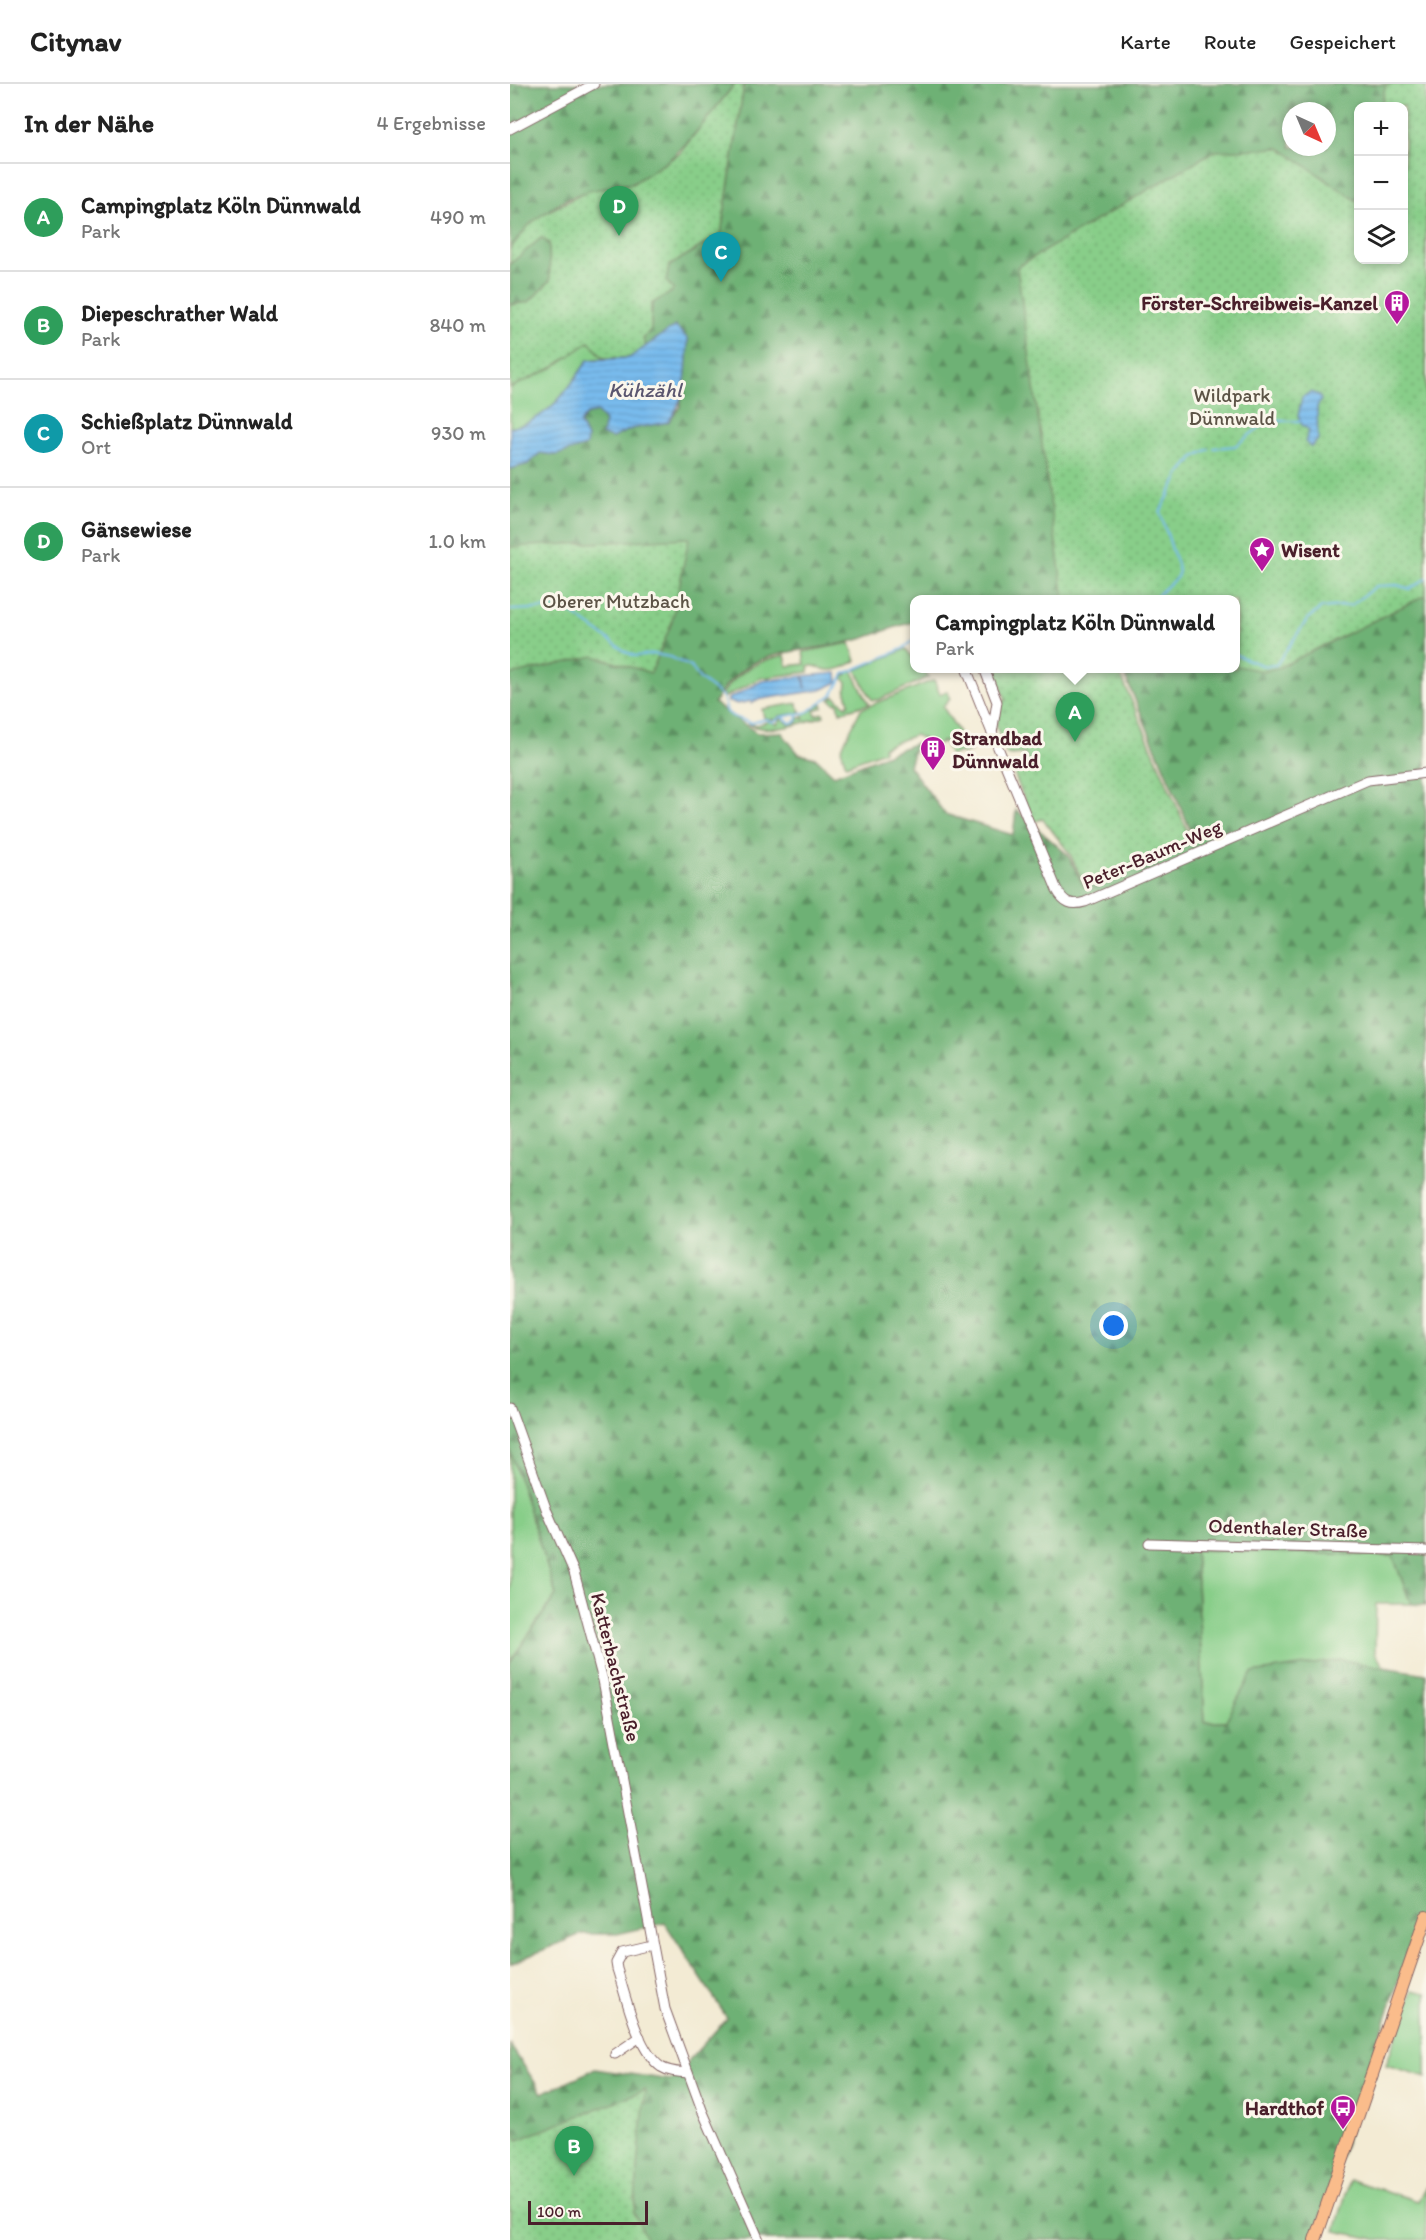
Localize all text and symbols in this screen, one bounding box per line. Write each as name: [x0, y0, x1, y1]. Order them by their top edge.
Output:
text: Citynav: [30, 24, 121, 58]
text: Karte: [1120, 29, 1171, 54]
text: Route: [1204, 29, 1257, 54]
text: Gespeichert: [1290, 29, 1396, 54]
north arrow: [1282, 102, 1336, 156]
map controls: [1354, 102, 1408, 264]
button: +: [1354, 102, 1408, 156]
text: In der Nähe: [24, 107, 154, 139]
text: 4 Ergebnisse: [376, 111, 486, 135]
button: −: [1354, 156, 1408, 210]
pin: D: [600, 186, 638, 236]
text: Campingplatz Köln Dünnwald: [81, 192, 361, 219]
text: A: [37, 205, 50, 229]
text: 490 m: [430, 205, 486, 229]
button: layers: [1354, 210, 1408, 264]
text: Park: [81, 219, 120, 243]
pin: C: [702, 232, 740, 282]
building icon: Förster-Schreibweis-Kanzel: [1382, 288, 1412, 326]
place label: Förster-Schreibweis-Kanzel: [1141, 291, 1378, 315]
text: Diepeschrather Wald: [81, 300, 278, 327]
text: B: [37, 313, 50, 337]
text: 840 m: [429, 313, 486, 337]
text: Park: [81, 327, 120, 351]
water label: Kühzähl: [608, 377, 684, 402]
park label: Wildpark Dünnwald: [1189, 383, 1276, 430]
text: Schießplatz Dünnwald: [81, 408, 293, 435]
text: C: [37, 421, 50, 445]
text: 930 m: [431, 421, 486, 445]
text: Ort: [81, 435, 111, 459]
text: Gänsewiese: [81, 516, 192, 543]
text: D: [37, 529, 50, 553]
text: 1.0 km: [429, 529, 486, 553]
place icon: Wisent: [1247, 535, 1277, 573]
place label: Wisent: [1281, 538, 1340, 562]
text: Park: [81, 543, 120, 567]
park label: Oberer Mutzbach: [542, 589, 690, 613]
popup: [910, 595, 1240, 673]
text: Campingplatz Köln Dünnwald: [935, 609, 1215, 636]
text: Park: [935, 636, 974, 660]
pin: A: [1056, 692, 1094, 742]
place label: Strandbad Dünnwald: [952, 726, 1042, 773]
building icon: Strandbad Dünnwald: [918, 734, 948, 772]
street label: Peter-Baum-Weg: [1079, 814, 1226, 894]
your location: [1099, 1311, 1128, 1340]
street label: Odenthaler Straße: [1208, 1513, 1368, 1543]
street label: Katterbachstraße: [586, 1590, 646, 1744]
bus stop icon: Hardthof: [1328, 2093, 1358, 2131]
place label: Hardthof: [1245, 2096, 1324, 2120]
pin: B: [554, 2126, 594, 2176]
scale bar: [528, 2198, 648, 2226]
text: 100 m: [537, 2202, 581, 2221]

